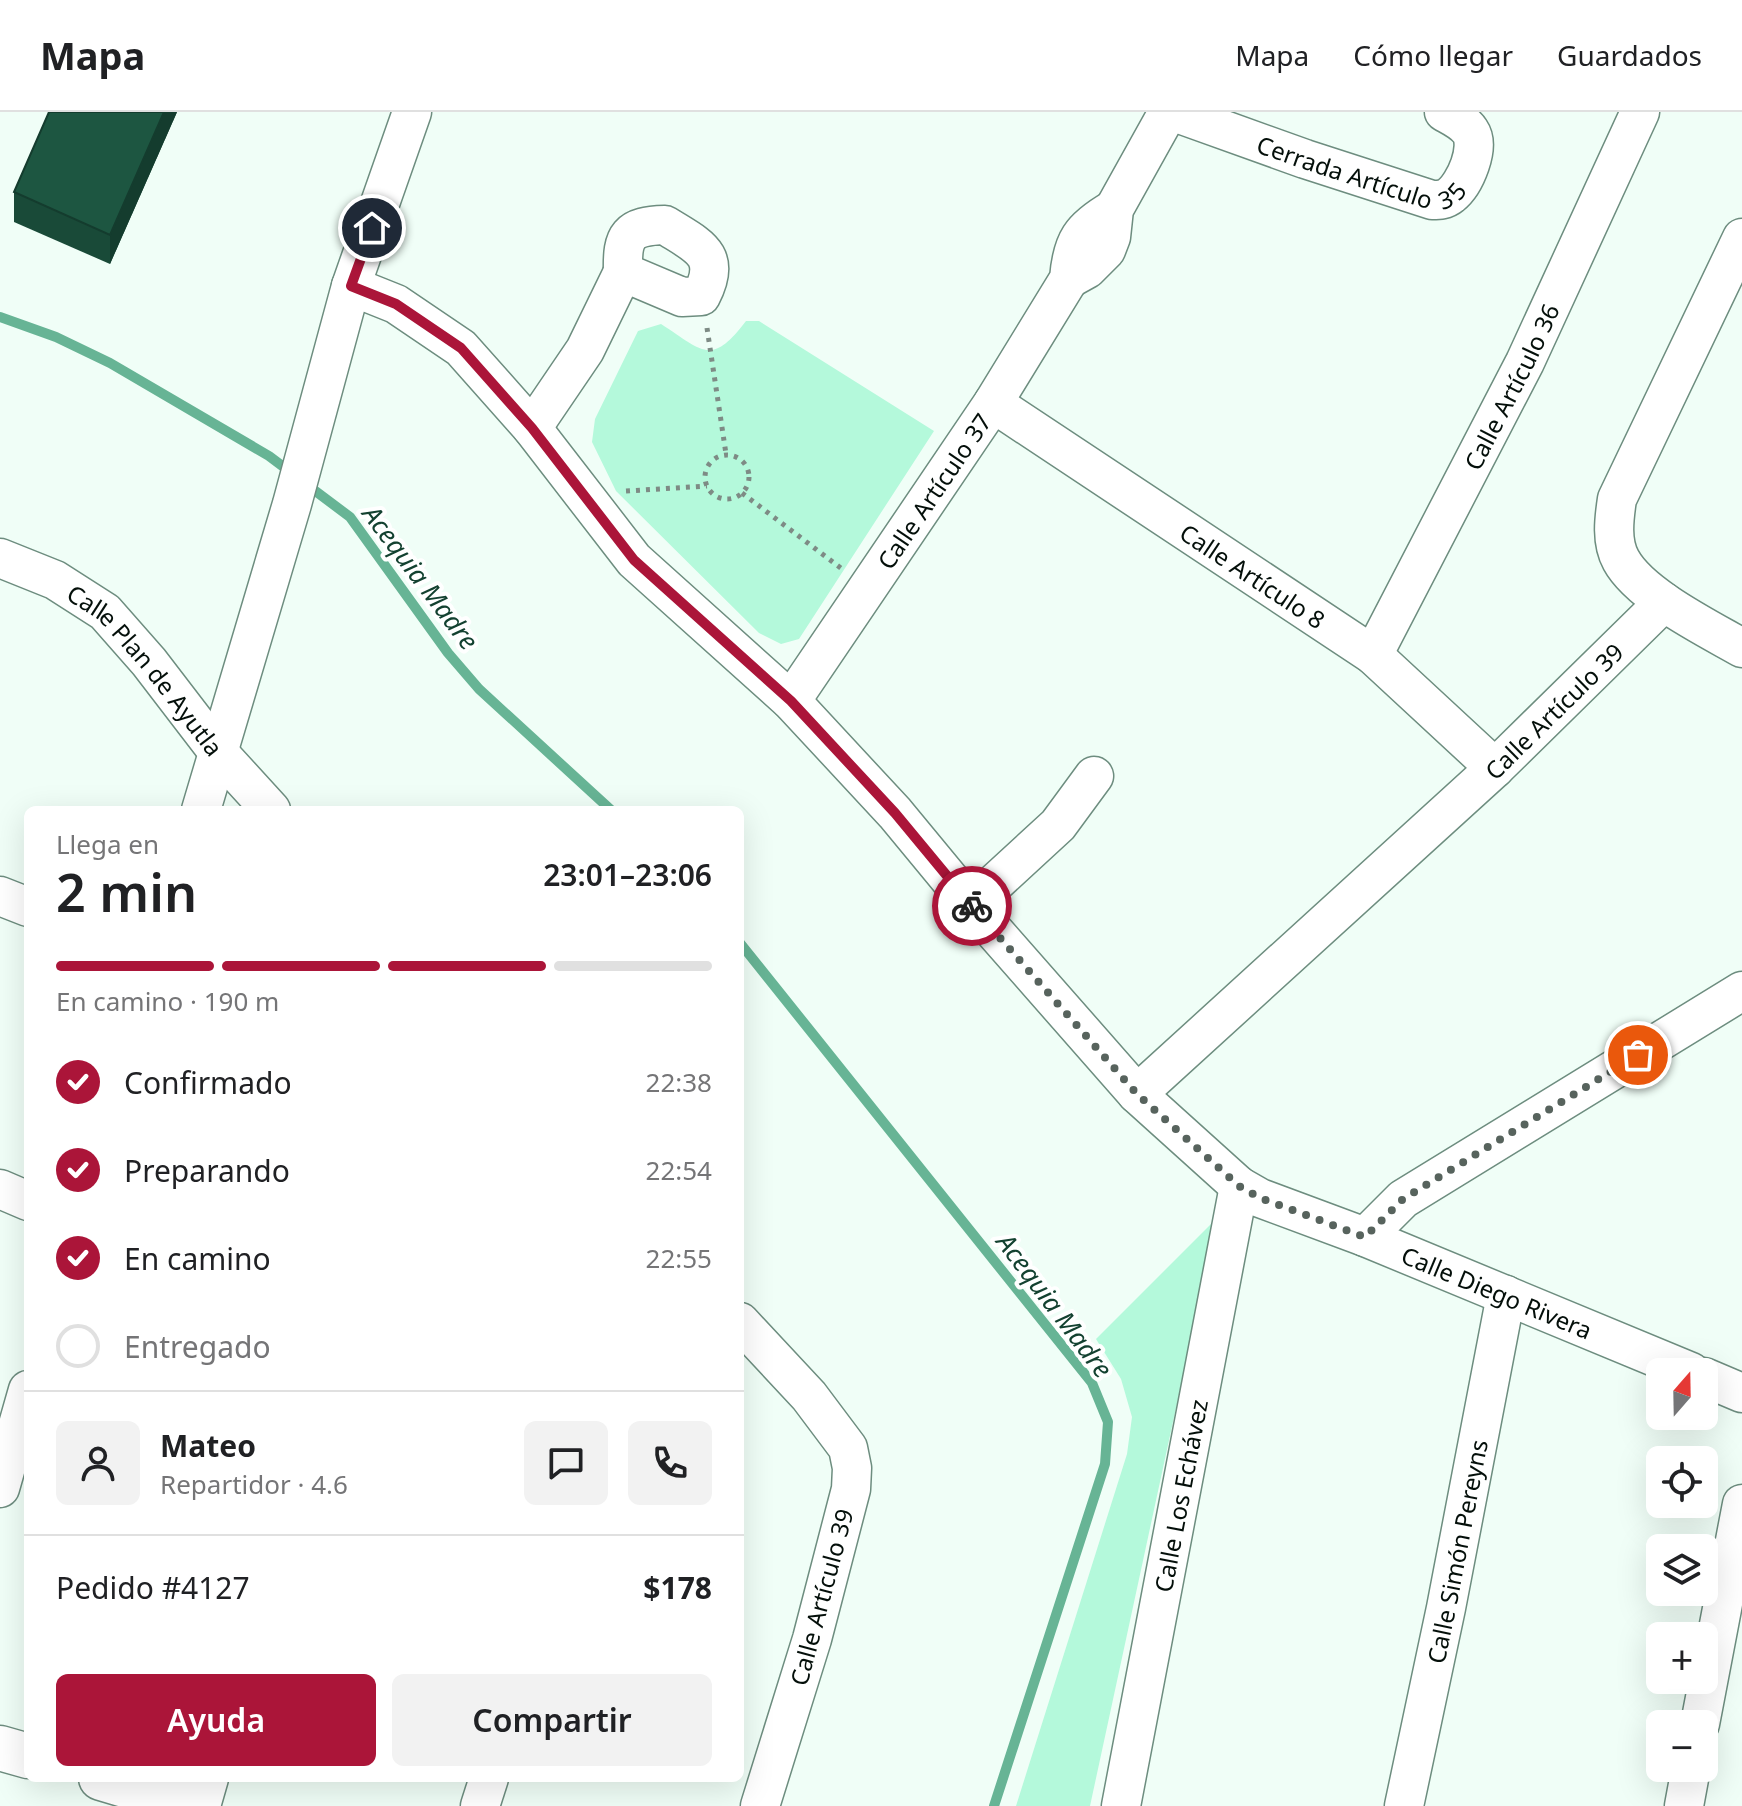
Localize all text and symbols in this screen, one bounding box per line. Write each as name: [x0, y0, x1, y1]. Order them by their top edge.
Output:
text: Mapa: [40, 29, 145, 81]
text: Mapa: [1235, 36, 1309, 74]
text: Cómo llegar: [1353, 36, 1513, 74]
text: Guardados: [1557, 36, 1702, 74]
street label: Cerrada Artículo 35: [1253, 127, 1473, 217]
pin: [338, 194, 406, 262]
icon: home: [350, 206, 394, 250]
street label: Calle Artículo 36: [1456, 298, 1566, 475]
street label: Calle Artículo 37: [869, 406, 998, 575]
water label: Acequia Madre: [354, 496, 487, 657]
street label: Calle Artículo 8: [1174, 515, 1332, 636]
street label: Calle Plan de Ayutla: [61, 576, 231, 762]
street label: Calle Artículo 39: [1477, 635, 1630, 786]
text: Llega en: [56, 826, 159, 862]
text: 23:01–23:06: [543, 854, 712, 895]
text: 2 min: [56, 856, 197, 927]
courier: [932, 866, 1012, 946]
icon: bike: [950, 884, 994, 928]
text: En camino · 190 m: [56, 983, 279, 1019]
pin: [1604, 1021, 1672, 1089]
icon: bag: [1616, 1033, 1660, 1077]
icon: check: [56, 1060, 100, 1104]
text: Confirmado: [124, 1062, 292, 1103]
text: 22:38: [646, 1064, 712, 1100]
icon: check: [56, 1148, 100, 1192]
text: Preparando: [124, 1150, 290, 1191]
text: 22:54: [646, 1152, 712, 1188]
water label: Acequia Madre: [988, 1224, 1121, 1385]
icon: check: [56, 1236, 100, 1280]
text: En camino: [124, 1238, 271, 1279]
street label: Calle Diego Rivera: [1397, 1238, 1597, 1346]
text: 22:55: [646, 1240, 712, 1276]
text: Entregado: [124, 1326, 271, 1367]
north arrow: [1646, 1358, 1718, 1430]
map controls: [1646, 1358, 1718, 1782]
street label: Calle Los Echávez: [1146, 1396, 1215, 1595]
button: person: [56, 1421, 140, 1505]
button: chat: [524, 1421, 608, 1505]
button: phone: [628, 1421, 712, 1505]
text: Mateo: [160, 1425, 256, 1466]
street label: Calle Simón Pereyns: [1418, 1437, 1494, 1666]
button: locate: [1646, 1446, 1718, 1518]
text: Repartidor · 4.6: [160, 1466, 348, 1502]
street label: Calle Artículo 39: [782, 1505, 860, 1689]
button: layers: [1646, 1534, 1718, 1606]
text: Pedido #4127: [56, 1567, 250, 1608]
text: $178: [643, 1567, 712, 1608]
button: +: [1646, 1622, 1718, 1694]
button: Ayuda: [56, 1674, 376, 1766]
button: Compartir: [392, 1674, 712, 1766]
button: −: [1646, 1710, 1718, 1782]

